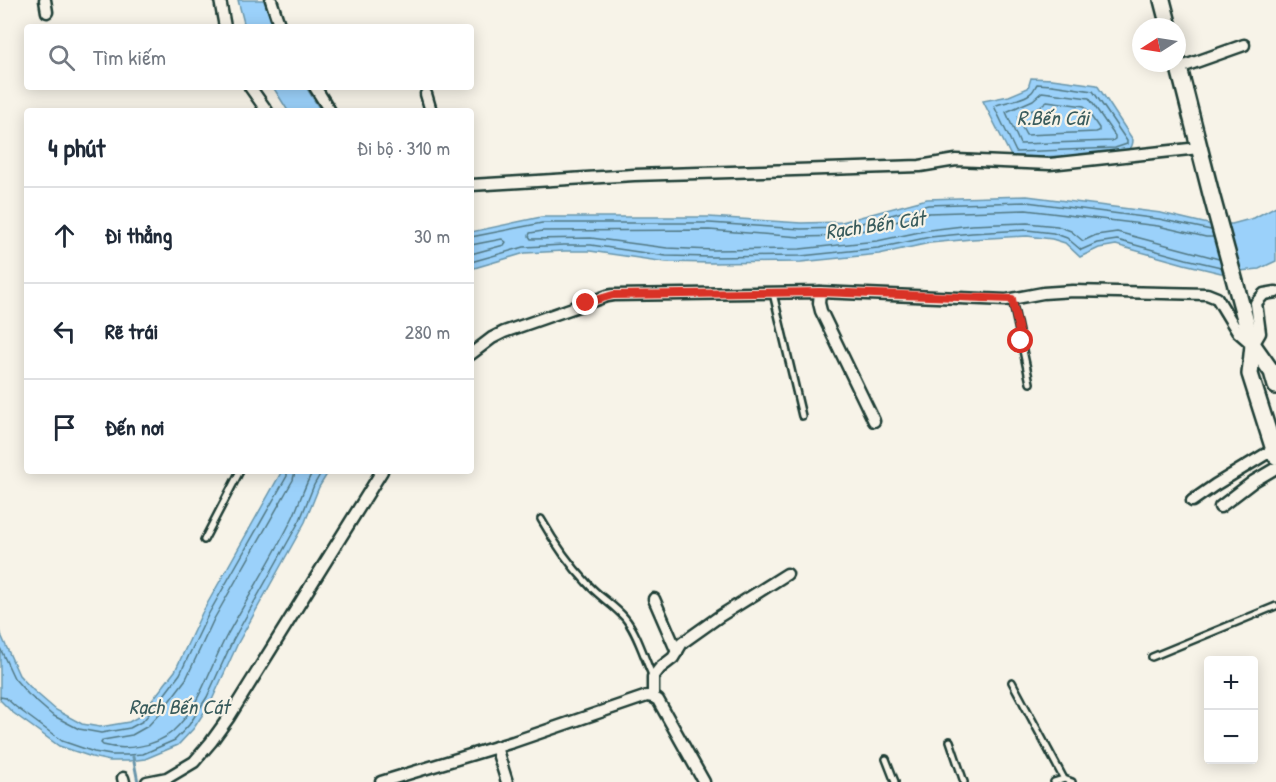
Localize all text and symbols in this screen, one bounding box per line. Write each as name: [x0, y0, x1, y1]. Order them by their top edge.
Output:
north arrow: [1132, 18, 1186, 72]
search box: [24, 24, 474, 90]
icon: search: [45, 41, 78, 74]
text: Tìm kiếm: [93, 42, 166, 72]
water label: R.Bến Cái: [1017, 103, 1091, 132]
text: 4 phút: [48, 130, 105, 165]
text: Đi bộ · 310 m: [357, 134, 450, 161]
water label: Rạch Bến Cát: [823, 203, 929, 246]
icon: ahead: [48, 219, 81, 252]
text: Đi thẳng: [105, 220, 172, 250]
text: 30 m: [414, 222, 450, 249]
route end: [572, 289, 598, 315]
icon: left: [48, 315, 81, 348]
text: Rẽ trái: [105, 316, 158, 346]
text: 280 m: [405, 318, 450, 345]
route start: [1007, 327, 1033, 353]
icon: arrive: [48, 411, 81, 444]
text: Đến nơi: [105, 412, 165, 442]
map controls: [1204, 656, 1258, 764]
button: +: [1204, 656, 1258, 710]
water label: Rạch Bến Cát: [129, 692, 232, 721]
button: −: [1204, 710, 1258, 764]

